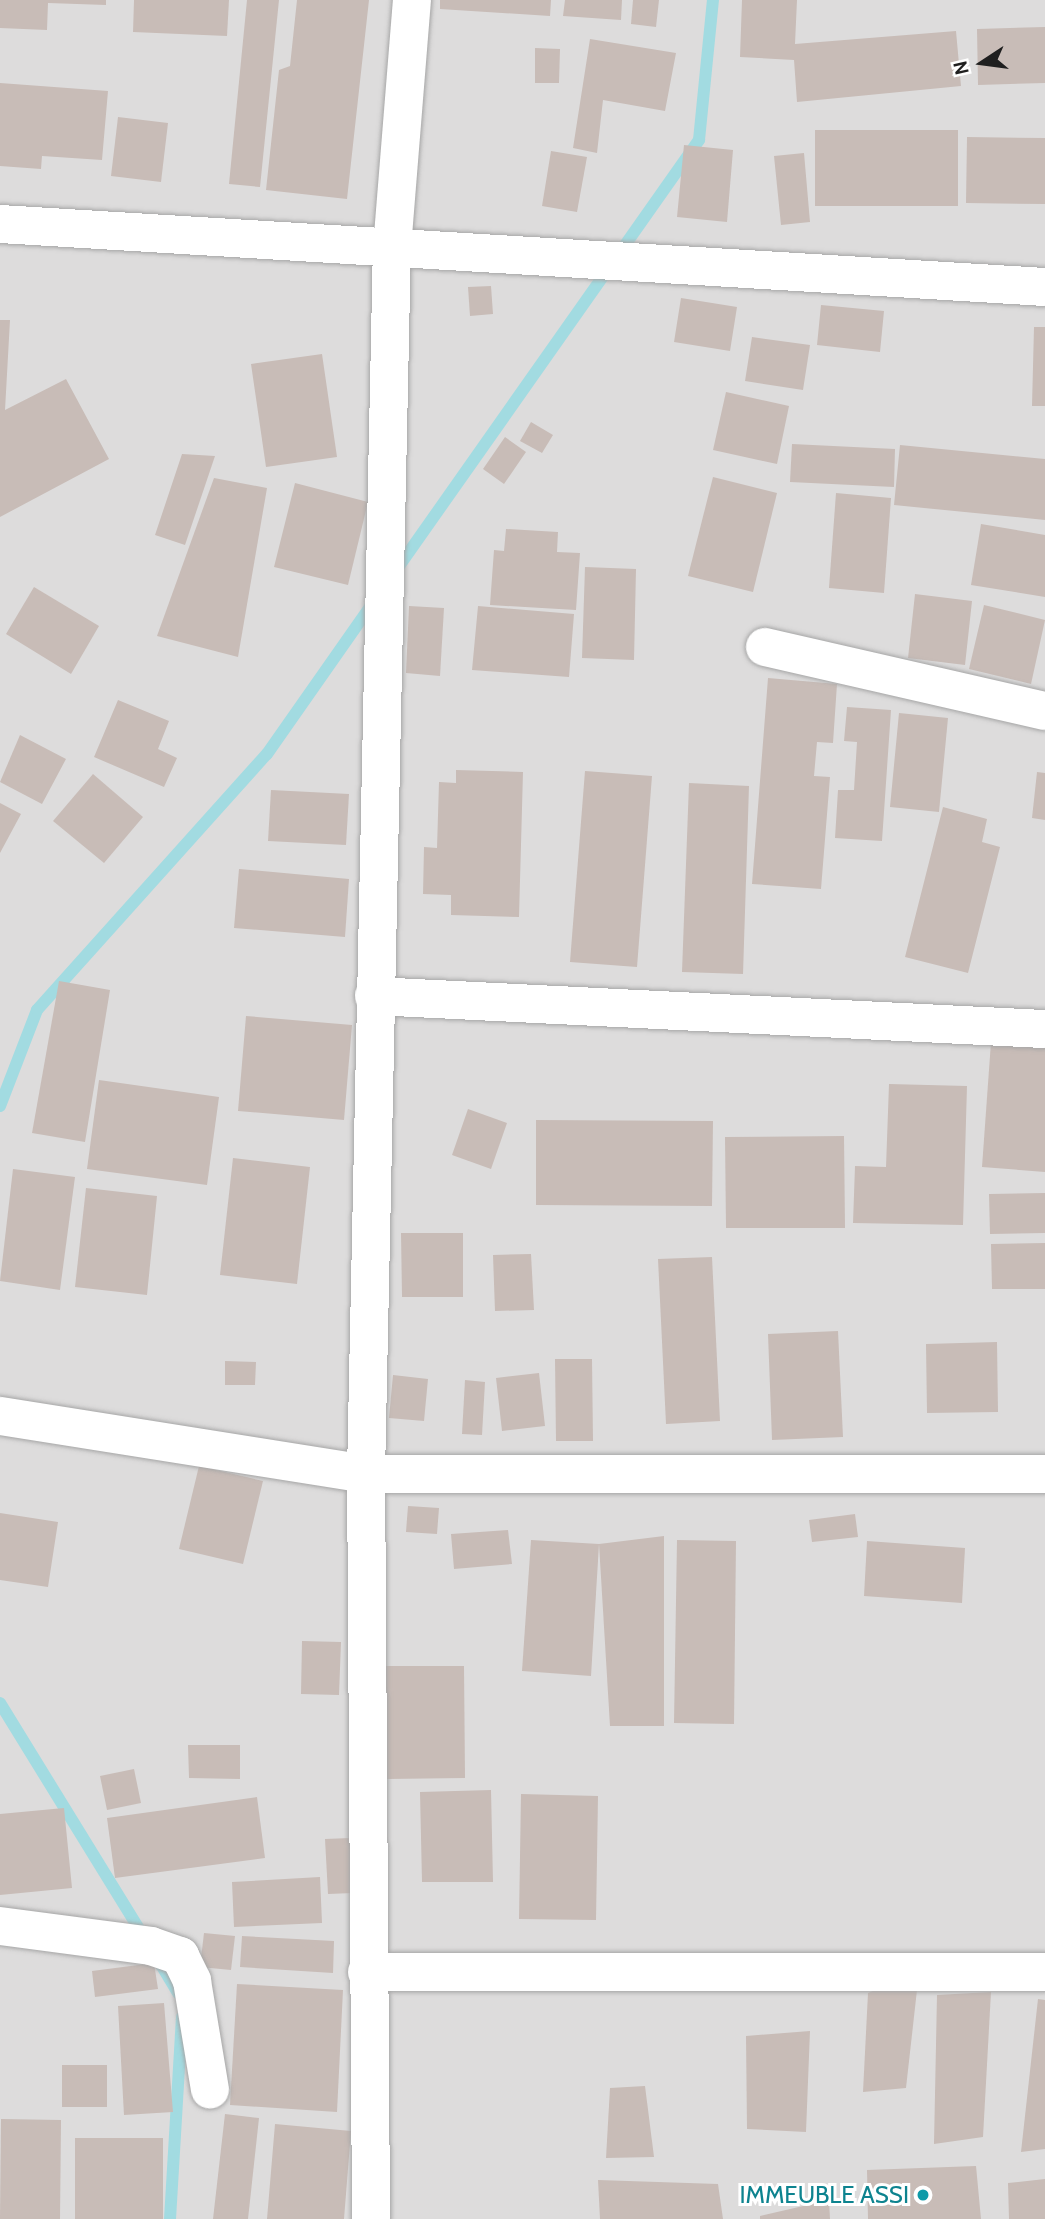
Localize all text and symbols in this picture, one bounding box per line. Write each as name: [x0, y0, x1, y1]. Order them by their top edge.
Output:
north arrow: [947, 28, 1017, 98]
text: N: [948, 59, 974, 77]
place label: IMMEUBLE ASSI: [739, 2181, 909, 2209]
marker: IMMEUBLE ASSI: [915, 2187, 931, 2203]

